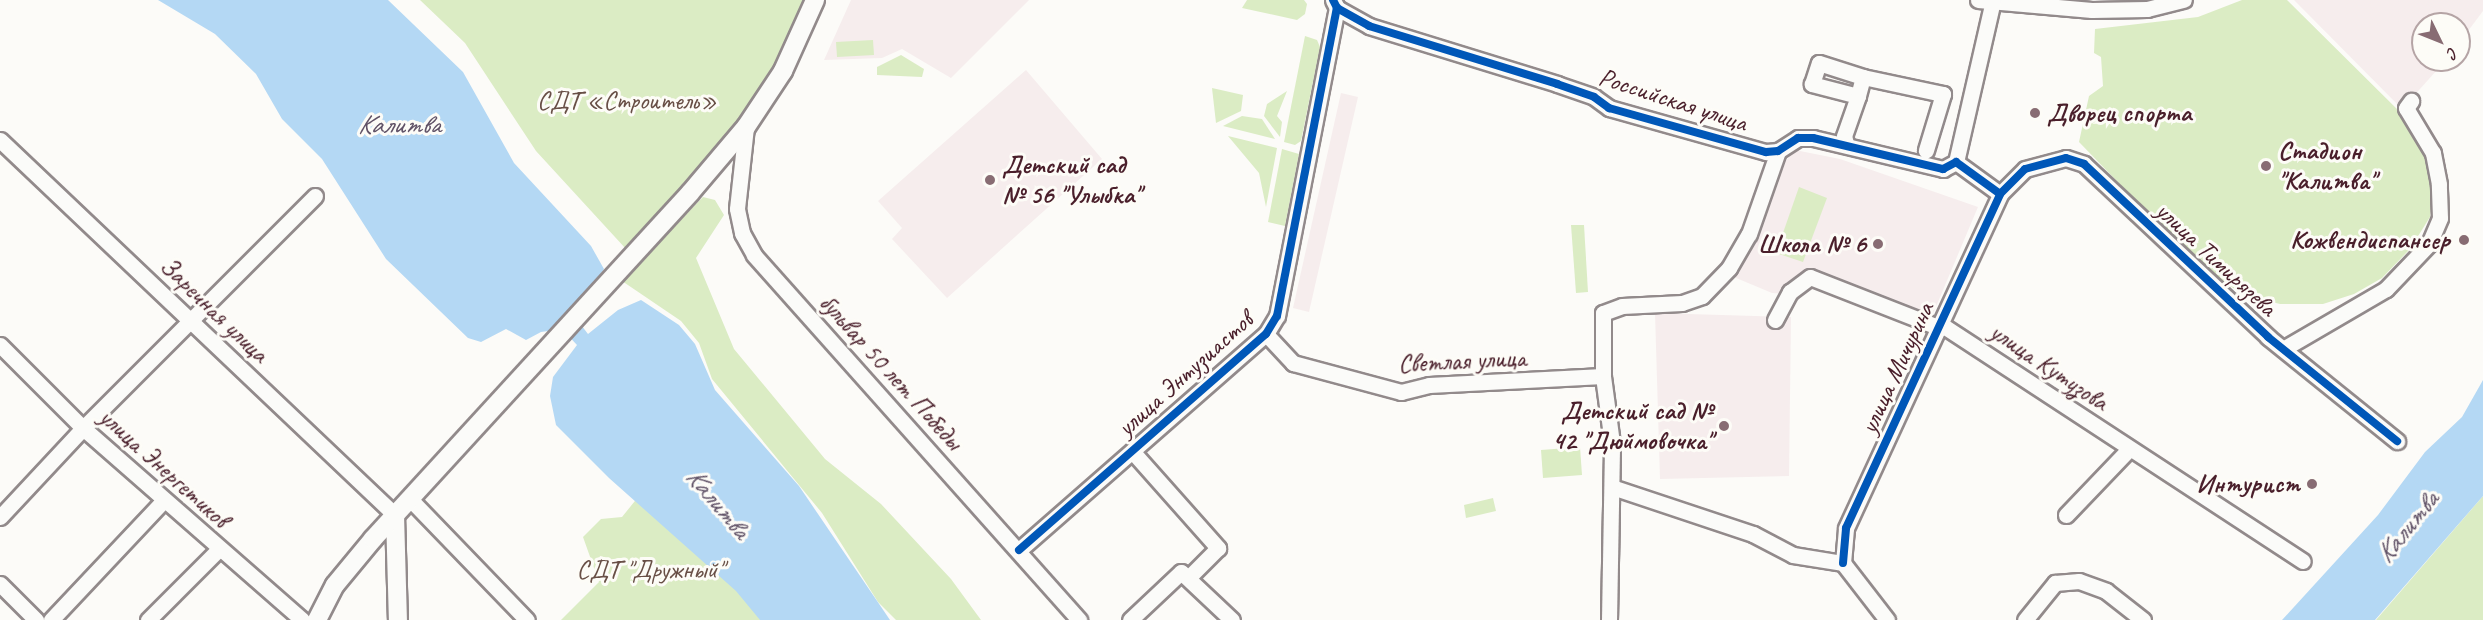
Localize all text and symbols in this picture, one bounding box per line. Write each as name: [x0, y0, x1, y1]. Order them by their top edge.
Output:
north arrow: [2411, 12, 2471, 72]
text: С: [2443, 43, 2463, 63]
street label: Российская улица: [1594, 61, 1752, 139]
park label: СДТ «Строитель»: [537, 85, 717, 117]
place label: Дворец спорта: [2047, 97, 2189, 129]
marker: Дворец спорта: [2028, 106, 2042, 120]
water label: Калитва: [358, 109, 440, 141]
place label: Стадион "Калитва": [2278, 135, 2375, 196]
place label: Детский сад № 56 "Улыбка": [1002, 149, 1140, 210]
marker: Стадион "Калитва": [2259, 159, 2273, 173]
marker: Детский сад № 56 "Улыбка": [983, 173, 997, 187]
street label: улица Тимирязева: [2149, 195, 2283, 323]
place label: Кожвендиспансер: [2290, 224, 2450, 256]
place label: Школа № 6: [1758, 228, 1866, 260]
marker: Кожвендиспансер: [2455, 231, 2473, 249]
marker: Школа № 6: [1871, 237, 1885, 251]
street label: Заречная улица: [153, 250, 275, 370]
street label: бульвар 50 лет Победы: [813, 288, 969, 456]
street label: улица Мичурина: [1853, 297, 1941, 439]
street label: улица Энтузиастов: [1109, 303, 1261, 445]
street label: улица Кутузова: [1984, 316, 2114, 418]
street label: Светлая улица: [1397, 342, 1527, 380]
place label: Детский сад № 42 "Дюймовочка": [1552, 395, 1712, 456]
street label: улица Энергетиков: [93, 402, 235, 534]
marker: Детский сад № 42 "Дюймовочка": [1717, 419, 1731, 433]
water label: Калитва: [679, 461, 757, 545]
place label: Интурист: [2196, 468, 2300, 500]
marker: Интурист: [2305, 477, 2319, 491]
water label: Калитва: [2368, 485, 2446, 569]
park label: СДТ "Дружный": [576, 554, 724, 586]

